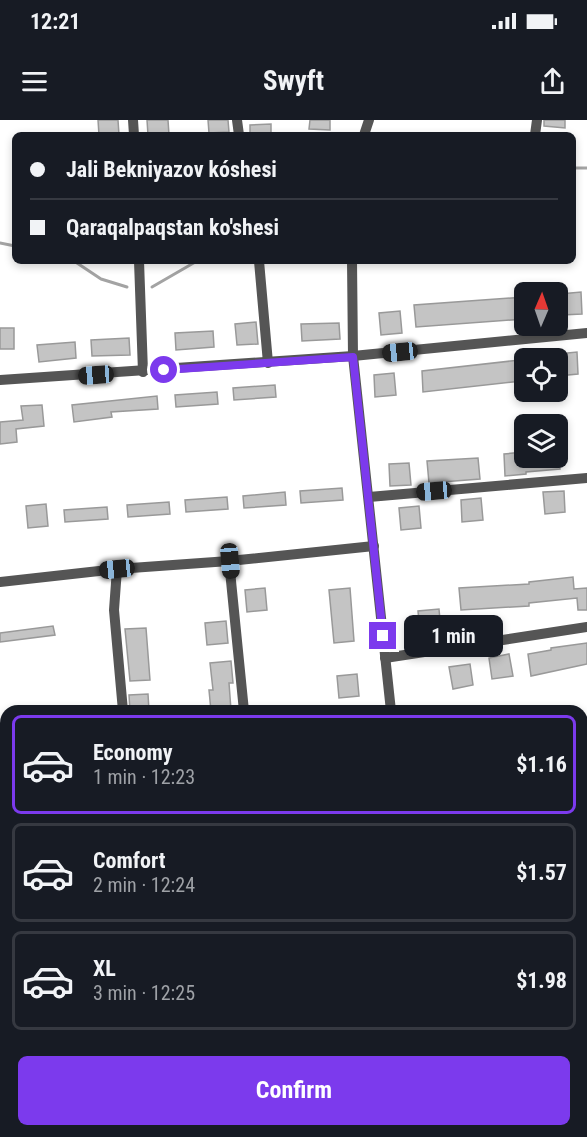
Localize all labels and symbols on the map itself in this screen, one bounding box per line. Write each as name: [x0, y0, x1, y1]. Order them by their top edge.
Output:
north arrow: [514, 282, 568, 336]
car: [381, 341, 419, 363]
route start: [150, 356, 177, 383]
car: [77, 365, 115, 385]
car: [415, 480, 453, 502]
car: [219, 542, 241, 580]
car: [98, 558, 136, 580]
callout: 1 min: [404, 615, 503, 657]
route end: [369, 622, 396, 649]

